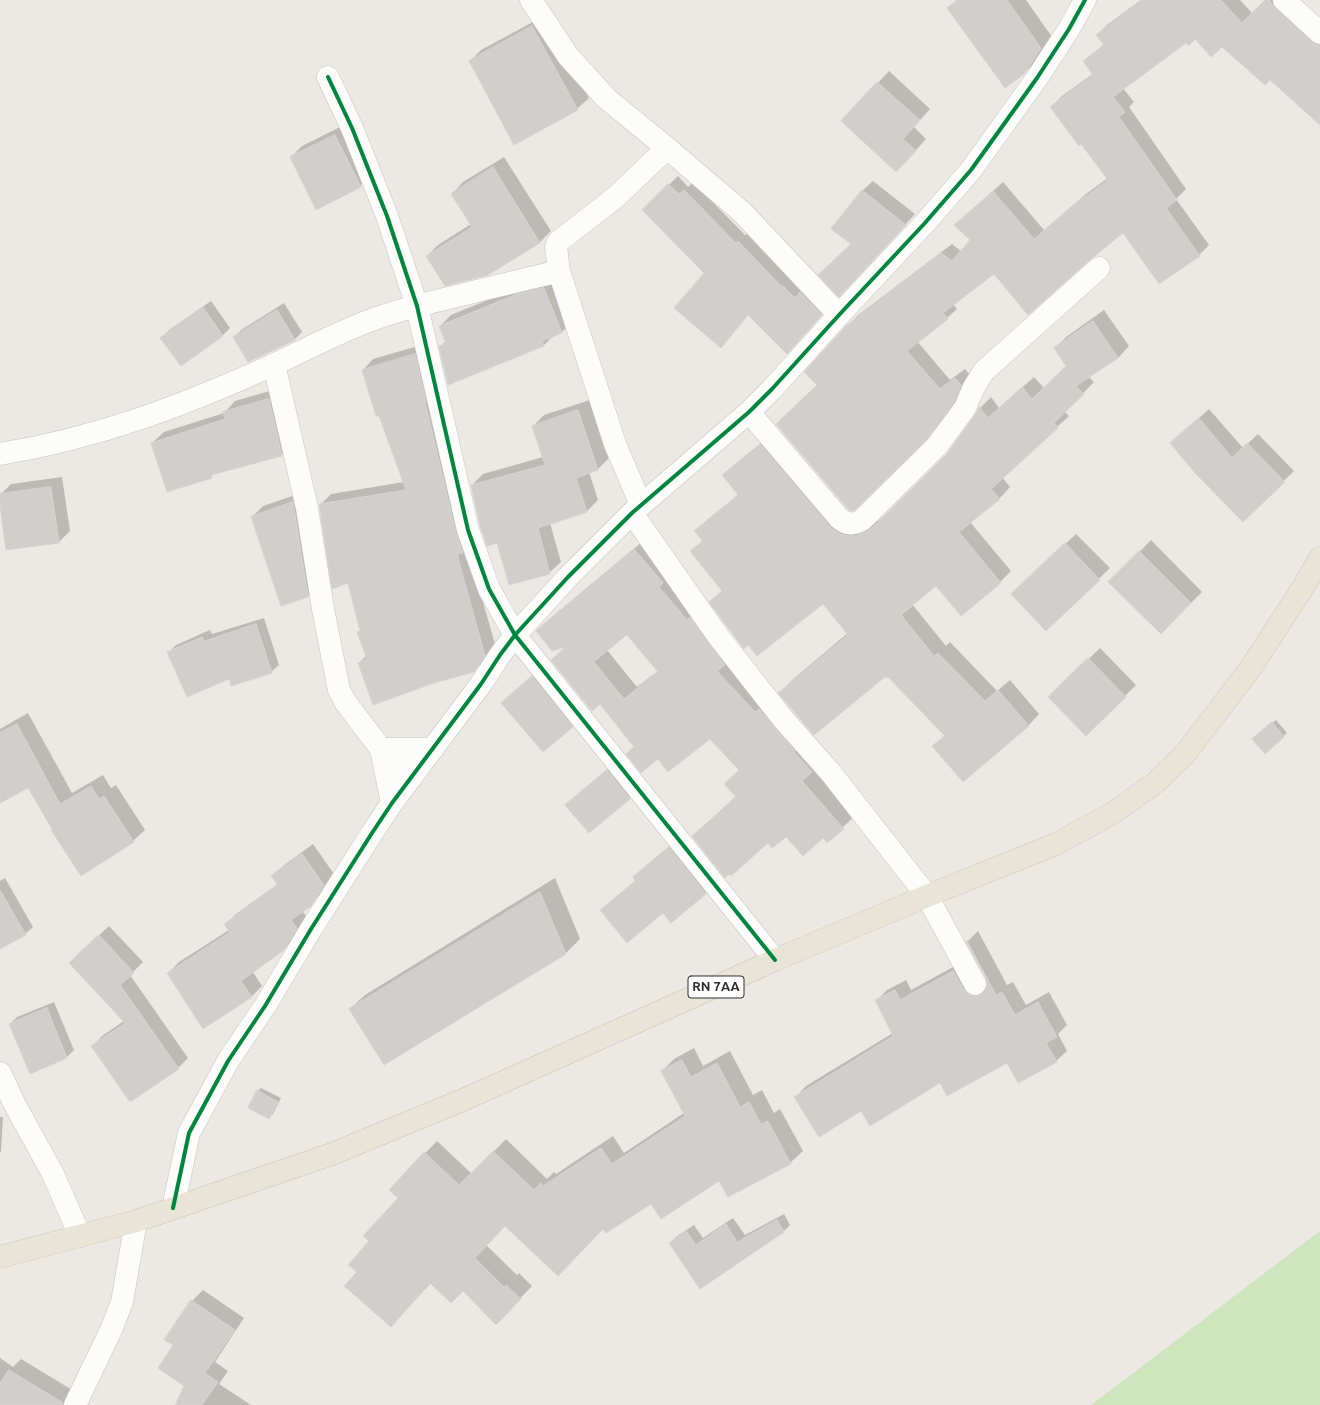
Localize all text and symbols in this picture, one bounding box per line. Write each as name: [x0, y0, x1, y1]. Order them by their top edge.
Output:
road number: RN 7AA: [688, 976, 744, 998]

